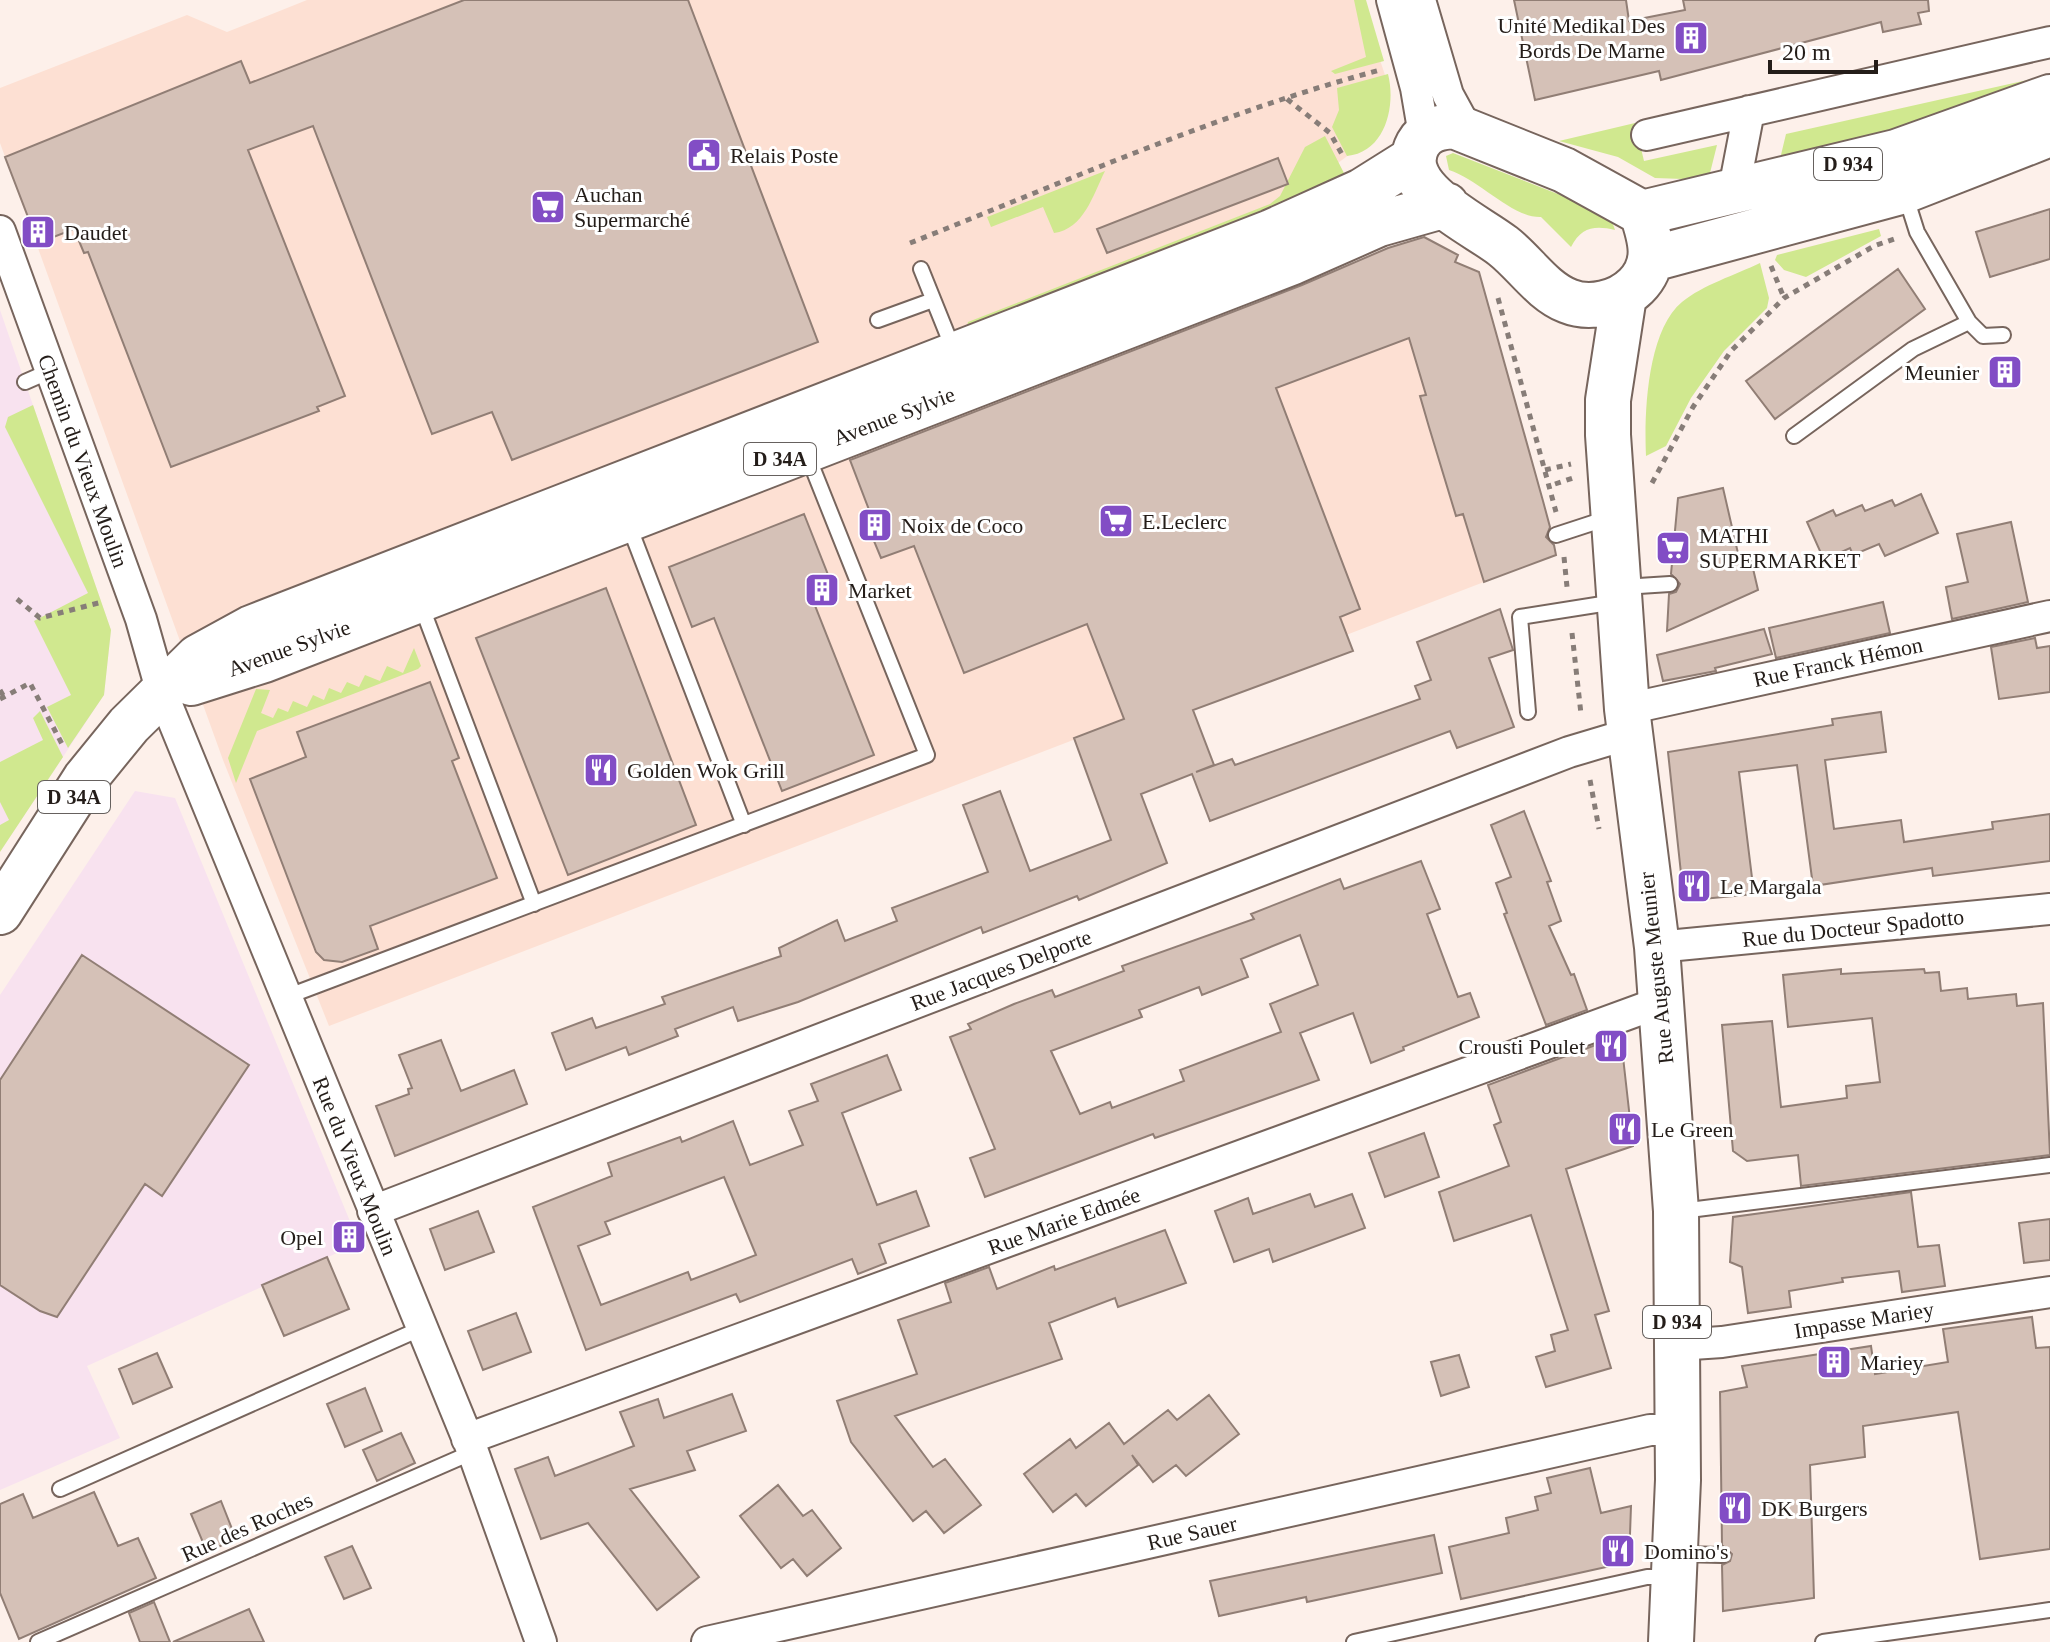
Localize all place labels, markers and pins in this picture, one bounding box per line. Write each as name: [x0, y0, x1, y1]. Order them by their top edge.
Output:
place label: Unité Medikal Des Bords De Marne: [1498, 13, 1665, 63]
building icon: Unité Medikal Des Bords De Marne: [1672, 19, 1710, 57]
public building icon: Relais Poste: [685, 136, 723, 174]
place label: Relais Poste: [730, 143, 838, 168]
place label: Auchan Supermarché: [574, 182, 690, 232]
supermarket icon: Auchan Supermarché: [529, 188, 567, 226]
building icon: Daudet: [19, 213, 57, 251]
place label: Daudet: [64, 220, 128, 245]
building icon: Meunier: [1986, 353, 2024, 391]
place label: Meunier: [1904, 360, 1980, 385]
supermarket icon: E.Leclerc: [1097, 502, 1135, 540]
building icon: Noix de Coco: [856, 506, 894, 544]
place label: E.Leclerc: [1142, 509, 1227, 534]
place label: Noix de Coco: [901, 513, 1023, 538]
place label: MATHI SUPERMARKET: [1699, 523, 1861, 573]
supermarket icon: MATHI SUPERMARKET: [1654, 529, 1692, 567]
building icon: Market: [803, 571, 841, 609]
place label: Market: [848, 578, 912, 603]
restaurant icon: Golden Wok Grill: [582, 751, 620, 789]
place label: Golden Wok Grill: [627, 758, 785, 783]
restaurant icon: Le Margala: [1675, 867, 1713, 905]
place label: Le Margala: [1720, 874, 1822, 899]
restaurant icon: Crousti Poulet: [1592, 1027, 1630, 1065]
place label: Crousti Poulet: [1458, 1034, 1585, 1059]
restaurant icon: Le Green: [1606, 1110, 1644, 1148]
place label: Le Green: [1651, 1117, 1733, 1142]
building icon: Opel: [330, 1218, 368, 1256]
place label: Opel: [280, 1225, 323, 1250]
building icon: Mariey: [1815, 1343, 1853, 1381]
place label: Mariey: [1860, 1350, 1924, 1375]
restaurant icon: DK Burgers: [1716, 1489, 1754, 1527]
place label: DK Burgers: [1761, 1496, 1868, 1521]
restaurant icon: Domino's: [1599, 1532, 1637, 1570]
place label: Domino's: [1644, 1539, 1729, 1564]

